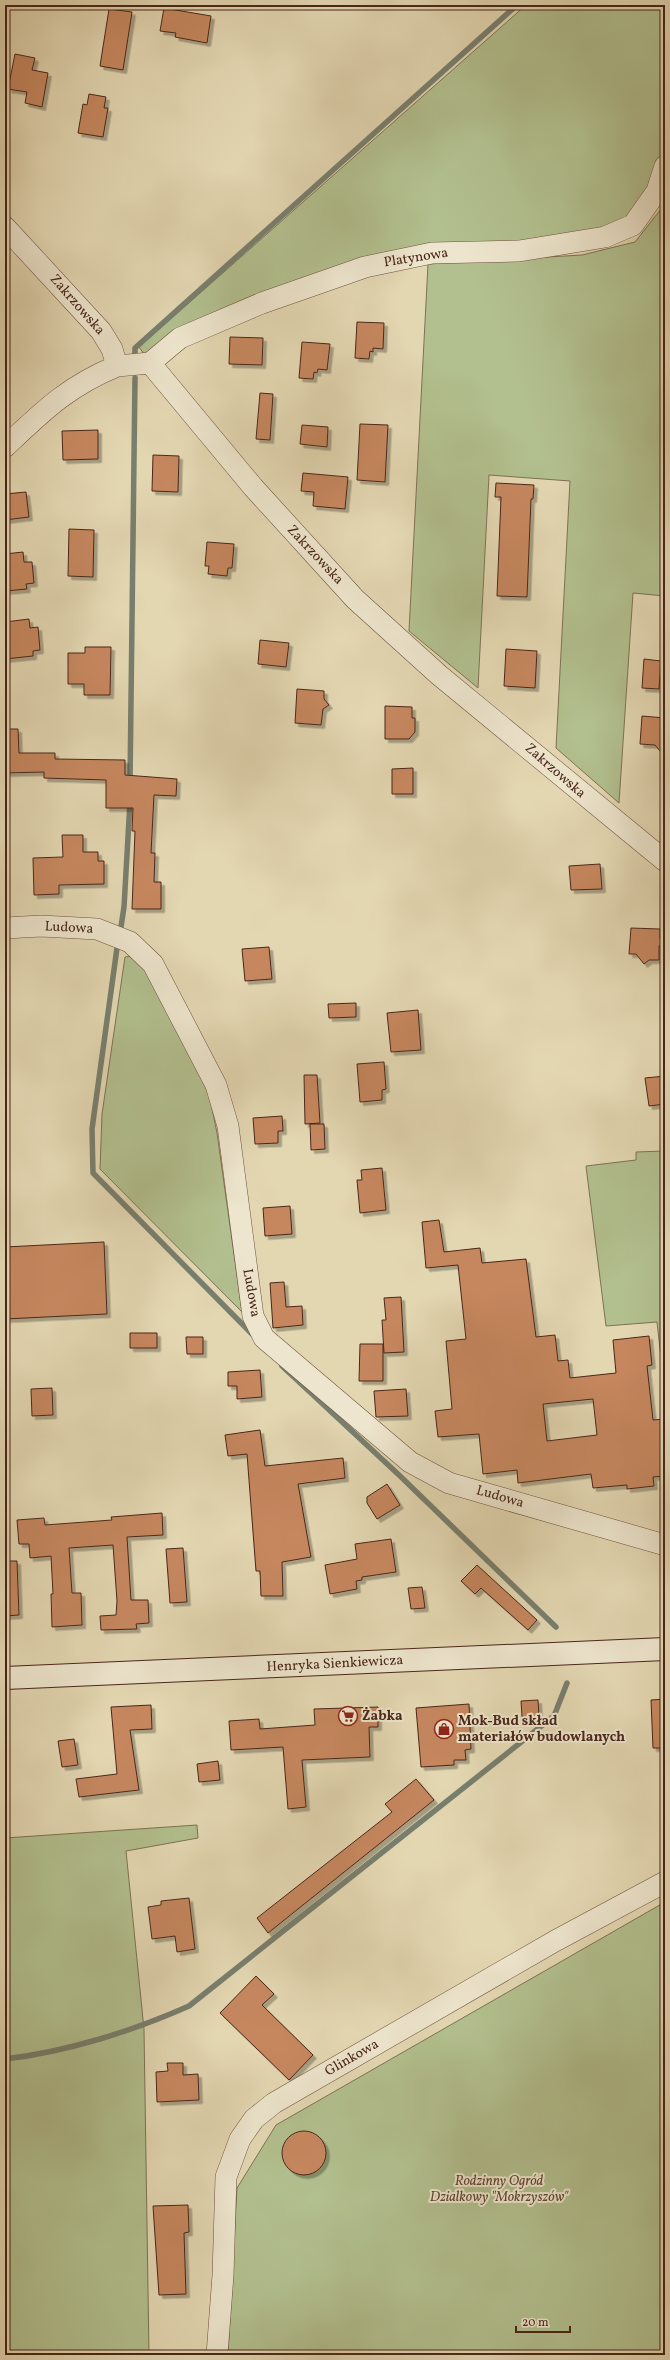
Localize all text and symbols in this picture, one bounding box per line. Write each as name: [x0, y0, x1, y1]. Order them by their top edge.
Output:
street label: Platynowa: [382, 244, 450, 272]
street label: Zakrzowska: [45, 270, 109, 340]
street label: Zakrzowska: [282, 521, 348, 589]
street label: Zakrzowska: [520, 739, 590, 803]
street label: Ludowa: [44, 917, 94, 939]
street label: Ludowa: [237, 1267, 265, 1319]
street label: Ludowa: [474, 1481, 526, 1513]
street label: Henryka Sienkiewicza: [266, 1651, 404, 1677]
supermarket icon: Żabka: [337, 1705, 359, 1727]
place label: Żabka: [362, 1707, 403, 1726]
place label: Mok-Bud skład materiałów budowlanych: [458, 1712, 625, 1747]
shop icon: Mok-Bud skład materiałów budowlanych: [433, 1718, 455, 1740]
street label: Glinkowa: [321, 2035, 383, 2081]
park label: Rodzinny Ogród Dzialkowy "Mokrzyszów": [430, 2172, 569, 2207]
scale bar: [516, 2308, 570, 2334]
text: 20 m: [522, 2315, 549, 2331]

